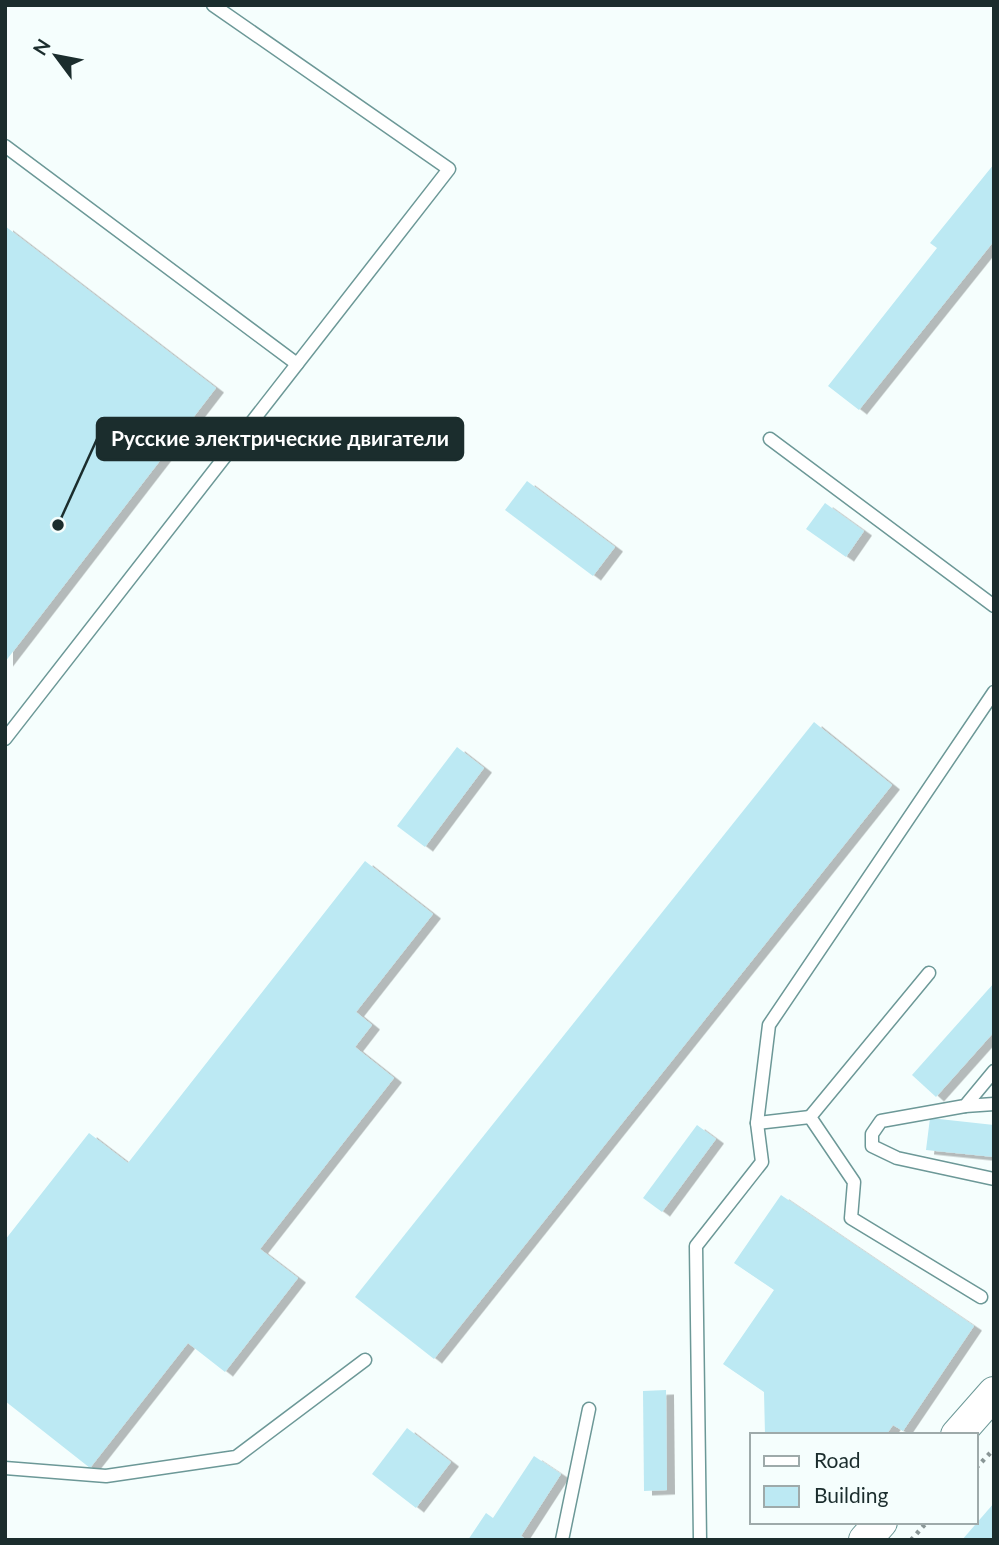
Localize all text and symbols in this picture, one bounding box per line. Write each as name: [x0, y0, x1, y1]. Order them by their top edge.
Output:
north arrow: [21, 21, 91, 91]
text: N: [28, 34, 55, 59]
callout: Русские электрические двигатели: [97, 418, 463, 460]
text: Русские электрические двигатели: [111, 425, 449, 450]
legend: [750, 1433, 978, 1524]
text: Road: [814, 1447, 861, 1472]
text: Building: [814, 1482, 889, 1507]

